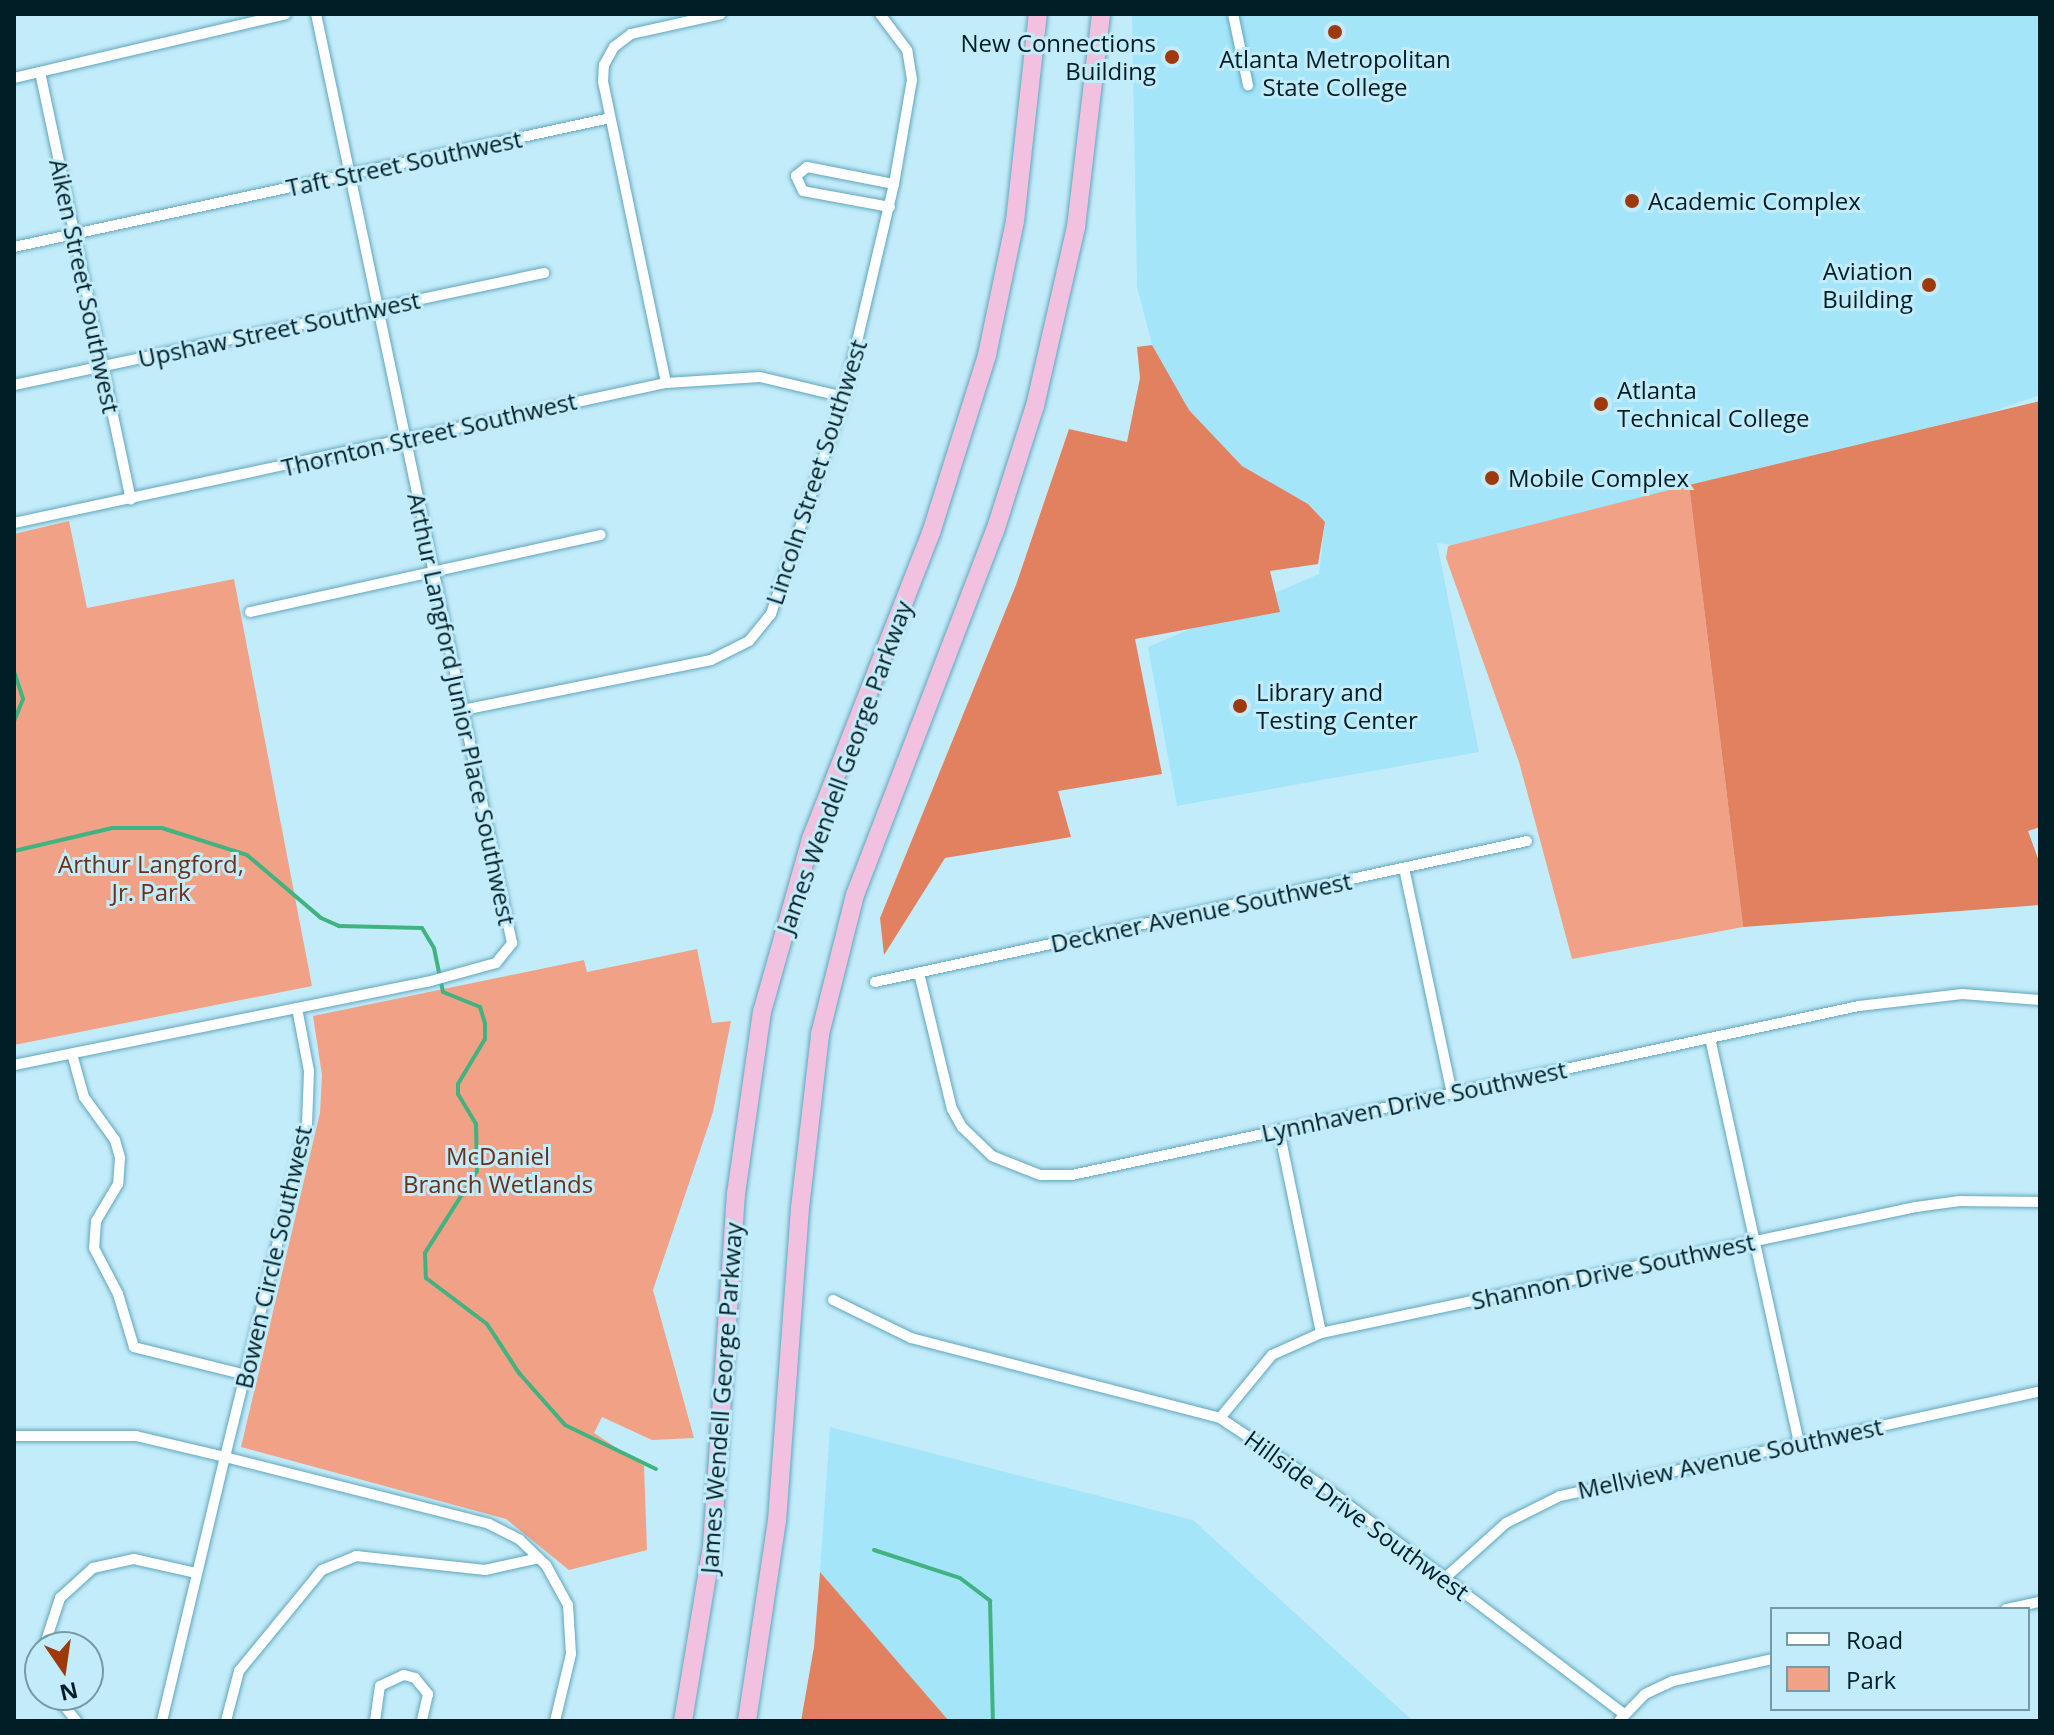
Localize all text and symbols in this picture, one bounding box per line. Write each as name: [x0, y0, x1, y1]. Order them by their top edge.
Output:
marker: Atlanta Metropolitan State College: [1326, 23, 1344, 41]
place label: New Connections Building: [960, 29, 1156, 85]
place label: Atlanta Metropolitan State College: [1219, 45, 1451, 101]
marker: New Connections Building: [1163, 48, 1181, 66]
street label: Taft Street Southwest: [283, 124, 525, 202]
street label: Aiken Street Southwest: [44, 156, 126, 416]
place label: Academic Complex: [1648, 187, 1861, 215]
marker: Academic Complex: [1623, 192, 1641, 210]
place label: Aviation Building: [1822, 257, 1913, 313]
marker: Aviation Building: [1920, 276, 1938, 294]
street label: Upshaw Street Southwest: [135, 285, 423, 373]
street label: Lincoln Street Southwest: [759, 336, 873, 608]
place label: Atlanta Technical College: [1617, 376, 1809, 432]
street label: Thornton Street Southwest: [279, 386, 579, 482]
marker: Atlanta Technical College: [1592, 395, 1610, 413]
place label: Mobile Complex: [1508, 464, 1689, 492]
marker: Mobile Complex: [1483, 469, 1501, 487]
street label: Arthur Langford Junior Place Southwest: [402, 490, 522, 928]
street label: James Wendell George Parkway: [770, 597, 918, 937]
place label: Library and Testing Center: [1256, 678, 1418, 734]
marker: Library and Testing Center: [1231, 697, 1249, 715]
park label: Arthur Langford, Jr. Park: [58, 850, 244, 906]
street label: Deckner Avenue Southwest: [1048, 866, 1354, 958]
street label: Lynnhaven Drive Southwest: [1259, 1055, 1569, 1147]
street label: Bowen Circle Southwest: [229, 1123, 317, 1391]
park label: McDaniel Branch Wetlands: [403, 1142, 593, 1198]
street label: James Wendell George Parkway: [694, 1221, 748, 1575]
street label: Shannon Drive Southwest: [1469, 1227, 1757, 1315]
street label: Mellview Avenue Southwest: [1575, 1412, 1885, 1504]
street label: Hillside Drive Southwest: [1239, 1424, 1475, 1606]
legend: [1770, 1607, 2030, 1711]
text: Road: [1846, 1623, 1903, 1656]
north arrow: [24, 1631, 104, 1711]
text: Park: [1846, 1663, 1896, 1696]
text: N: [57, 1676, 81, 1709]

